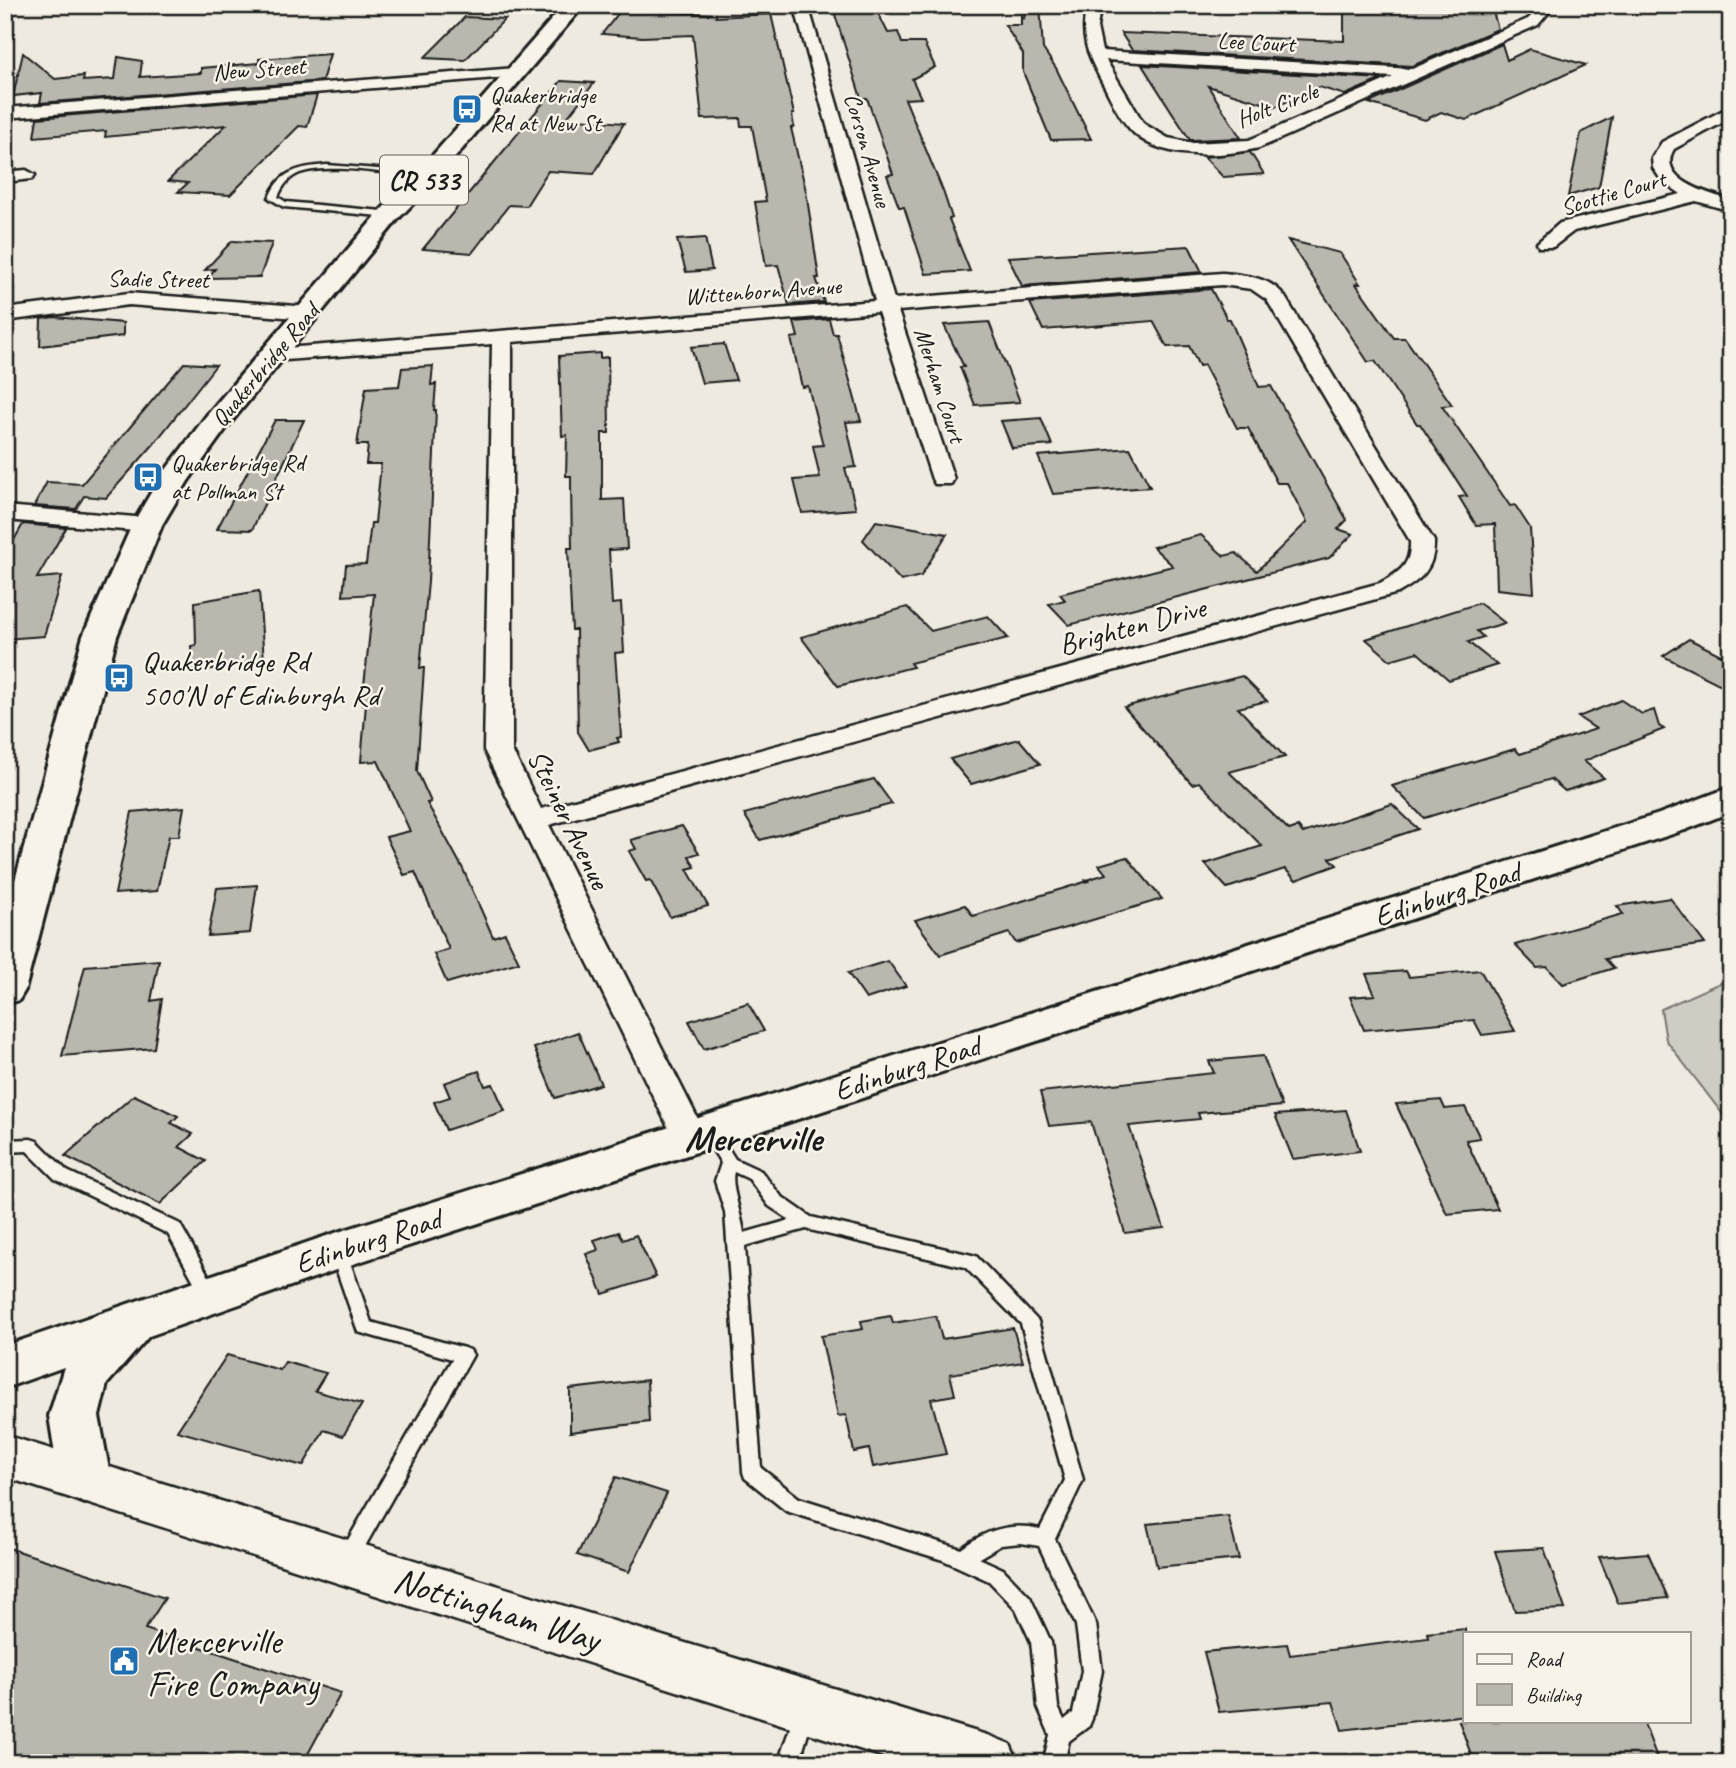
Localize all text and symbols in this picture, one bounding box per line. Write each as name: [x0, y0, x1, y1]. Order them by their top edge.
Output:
street label: Lee Court: [1217, 25, 1297, 59]
street label: New Street: [212, 51, 308, 87]
street label: Holt Circle: [1232, 75, 1324, 134]
place label: Quakerbridge Rd at New St: [490, 80, 603, 138]
street label: Corson Avenue: [837, 90, 899, 212]
bus stop icon: Quakerbridge Rd at New St: [450, 92, 484, 126]
road number: CR 533: [380, 156, 468, 204]
street label: Scottie Court: [1557, 163, 1671, 222]
street label: Sadie Street: [107, 263, 211, 295]
street label: Wittenborn Avenue: [684, 270, 844, 311]
street label: Quakerbridge Road: [205, 294, 328, 433]
street label: Merham Court: [907, 324, 973, 448]
place label: Quakerbridge Rd at Pollman St: [171, 448, 308, 506]
bus stop icon: Quakerbridge Rd at Pollman St: [131, 460, 165, 494]
street label: Brighten Drive: [1054, 588, 1212, 664]
place label: Quakerbridge Rd 500'N of Edinburgh Rd: [142, 642, 383, 714]
bus stop icon: Quakerbridge Rd 500'N of Edinburgh Rd: [102, 661, 136, 695]
street label: Steiner Avenue: [519, 743, 620, 897]
street label: Edinburg Road: [1369, 851, 1529, 935]
street label: Edinburg Road: [829, 1025, 989, 1109]
district label: Mercerville: [685, 1115, 825, 1162]
street label: Edinburg Road: [290, 1198, 450, 1282]
street label: Nottingham Way: [388, 1555, 609, 1664]
place label: Mercerville Fire Company: [147, 1617, 321, 1707]
legend: [1463, 1632, 1690, 1722]
public building icon: Mercerville Fire Company: [107, 1644, 141, 1678]
text: Road: [1526, 1646, 1565, 1672]
text: Building: [1526, 1682, 1583, 1708]

